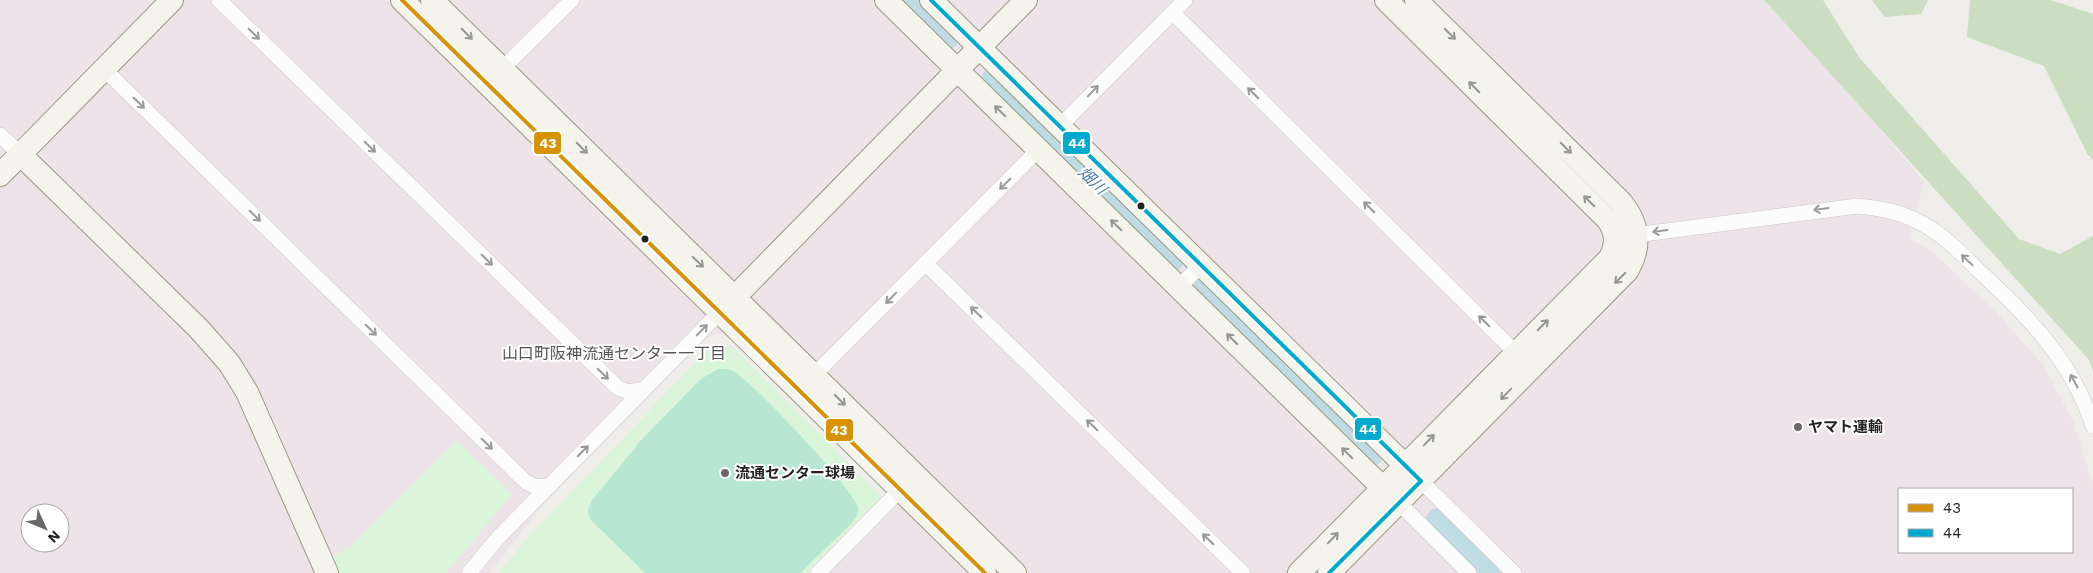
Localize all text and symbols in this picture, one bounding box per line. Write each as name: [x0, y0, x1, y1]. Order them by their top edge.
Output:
one-way arrow: [247, 28, 260, 40]
one-way arrow: [460, 28, 473, 40]
one-way arrow: [1444, 28, 1457, 40]
one-way arrow: [1467, 81, 1480, 93]
one-way arrow: [1087, 86, 1099, 98]
one-way arrow: [1247, 86, 1259, 99]
one-way arrow: [133, 97, 145, 109]
one-way arrow: [993, 105, 1006, 117]
line badge: 43: [533, 131, 562, 155]
line badge: 44: [1062, 131, 1091, 155]
text: 43: [539, 135, 557, 151]
text: 44: [1068, 135, 1086, 151]
one-way arrow: [364, 141, 376, 153]
one-way arrow: [576, 142, 588, 155]
one-way arrow: [1560, 142, 1572, 154]
water label: 畑川: [1075, 162, 1112, 200]
one-way arrow: [999, 177, 1011, 189]
one-way arrow: [1583, 195, 1596, 207]
unlabelled marker: [1136, 201, 1146, 211]
one-way arrow: [1362, 201, 1375, 213]
one-way arrow: [1813, 204, 1829, 214]
one-way arrow: [249, 210, 261, 222]
one-way arrow: [1110, 218, 1122, 231]
one-way arrow: [1652, 226, 1668, 236]
unlabelled marker: [640, 234, 650, 244]
one-way arrow: [480, 254, 492, 266]
one-way arrow: [1961, 254, 1974, 266]
one-way arrow: [692, 256, 704, 269]
one-way arrow: [1614, 272, 1626, 284]
one-way arrow: [885, 291, 897, 304]
one-way arrow: [969, 306, 982, 318]
one-way arrow: [1478, 315, 1491, 327]
one-way arrow: [1537, 319, 1549, 331]
one-way arrow: [696, 323, 708, 336]
one-way arrow: [365, 324, 377, 336]
one-way arrow: [1225, 333, 1238, 345]
district label: 山口町阪神流通センター一丁目: [502, 344, 726, 363]
one-way arrow: [597, 368, 610, 380]
one-way arrow: [2068, 375, 2078, 389]
one-way arrow: [1500, 387, 1512, 400]
one-way arrow: [833, 394, 846, 406]
line badge: 44: [1354, 417, 1382, 441]
line badge: 43: [825, 418, 854, 442]
place label: ヤマト運輸: [1808, 418, 1883, 436]
one-way arrow: [1086, 419, 1098, 432]
text: 44: [1359, 421, 1377, 437]
marker: ヤマト運輸: [1792, 421, 1804, 433]
text: 43: [830, 422, 848, 438]
one-way arrow: [1422, 434, 1435, 446]
one-way arrow: [481, 438, 493, 450]
one-way arrow: [577, 445, 589, 458]
one-way arrow: [1341, 447, 1353, 459]
place label: 流通センター球場: [735, 464, 855, 482]
marker: 流通センター球場: [719, 467, 731, 479]
legend: [1898, 488, 2073, 553]
text: 43: [1943, 499, 1961, 517]
north arrow: [20, 503, 70, 553]
text: 44: [1943, 524, 1961, 542]
text: N: [45, 528, 64, 546]
one-way arrow: [1327, 532, 1339, 544]
one-way arrow: [1202, 533, 1215, 545]

